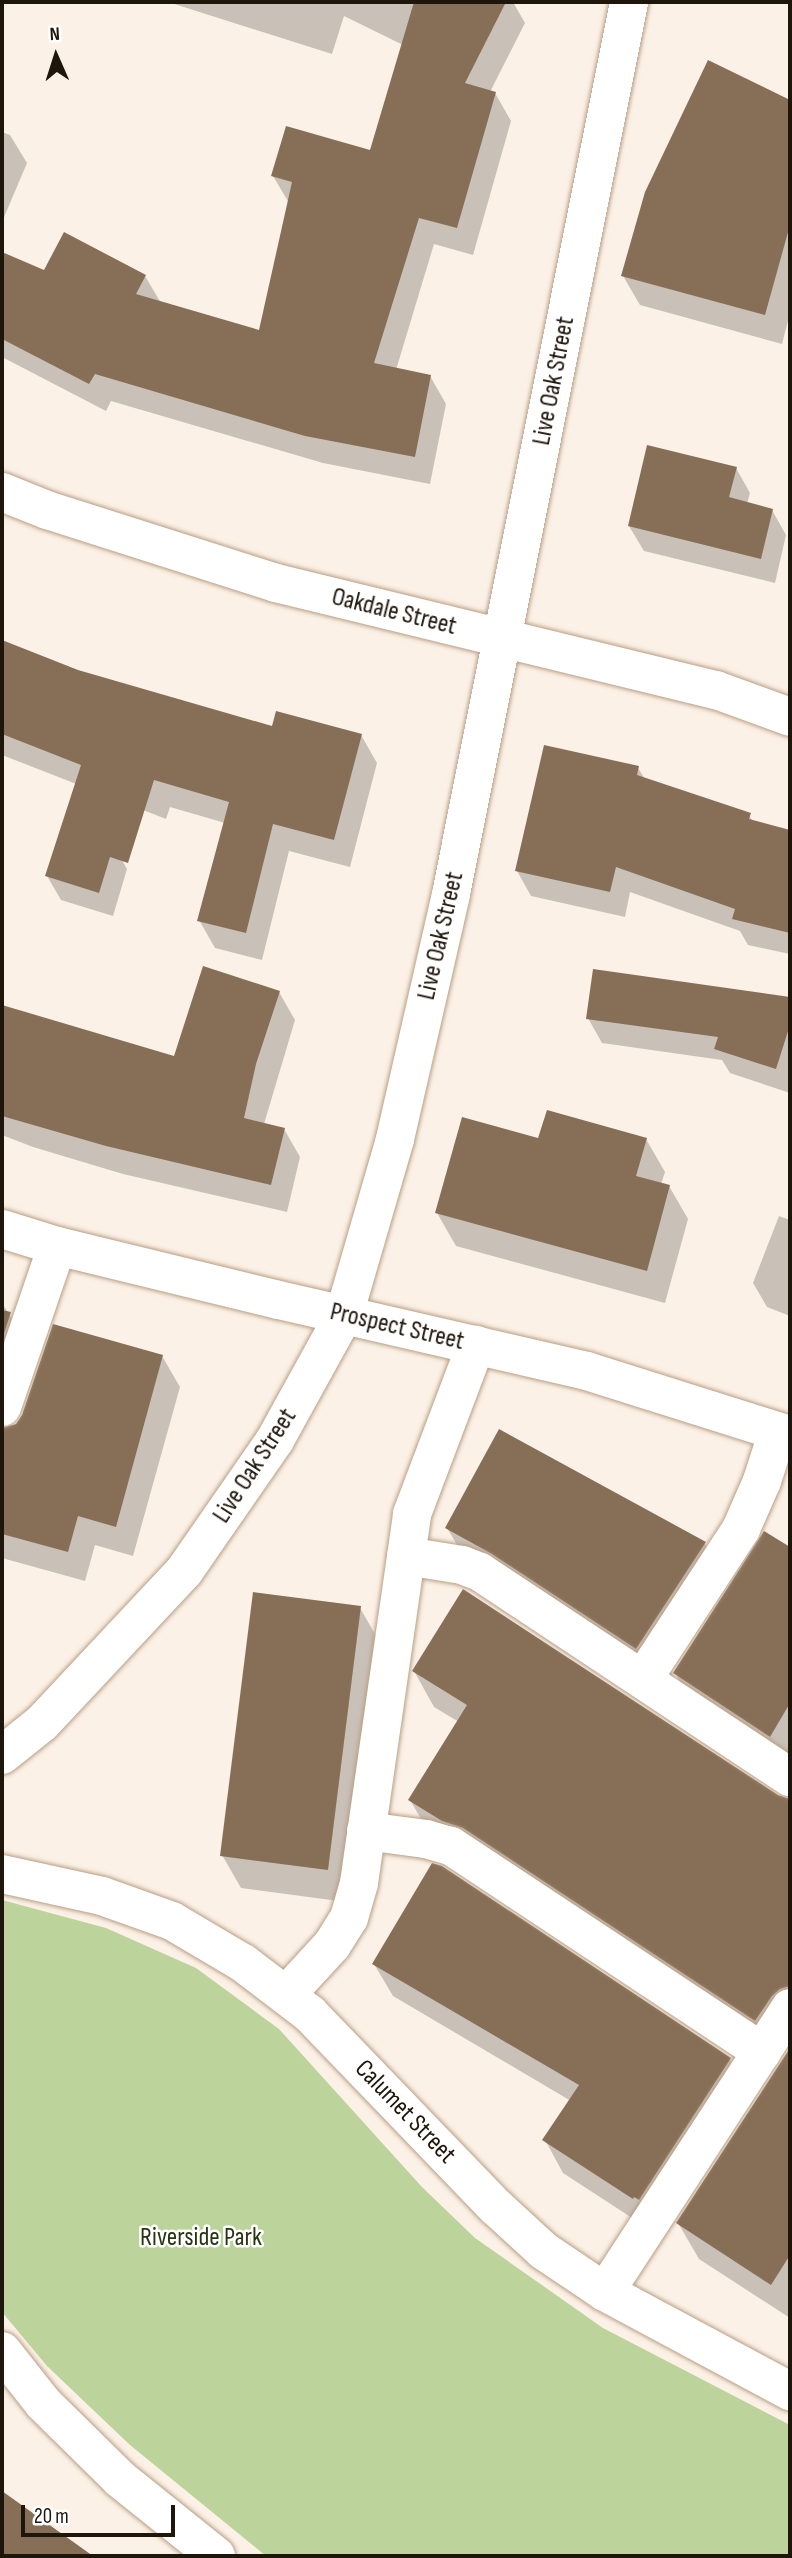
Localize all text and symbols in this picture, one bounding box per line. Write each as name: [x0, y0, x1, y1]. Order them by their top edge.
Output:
north arrow: [21, 21, 91, 91]
text: N: [49, 23, 61, 46]
street label: Live Oak Street: [526, 314, 582, 448]
street label: Oakdale Street: [328, 581, 460, 643]
street label: Live Oak Street: [411, 869, 471, 1003]
street label: Prospect Street: [327, 1296, 467, 1358]
street label: Live Oak Street: [206, 1403, 304, 1529]
street label: Calumet Street: [348, 2054, 462, 2170]
park label: Riverside Park: [140, 2222, 262, 2254]
scale bar: [24, 2492, 178, 2536]
text: 20 m: [34, 2504, 69, 2529]

